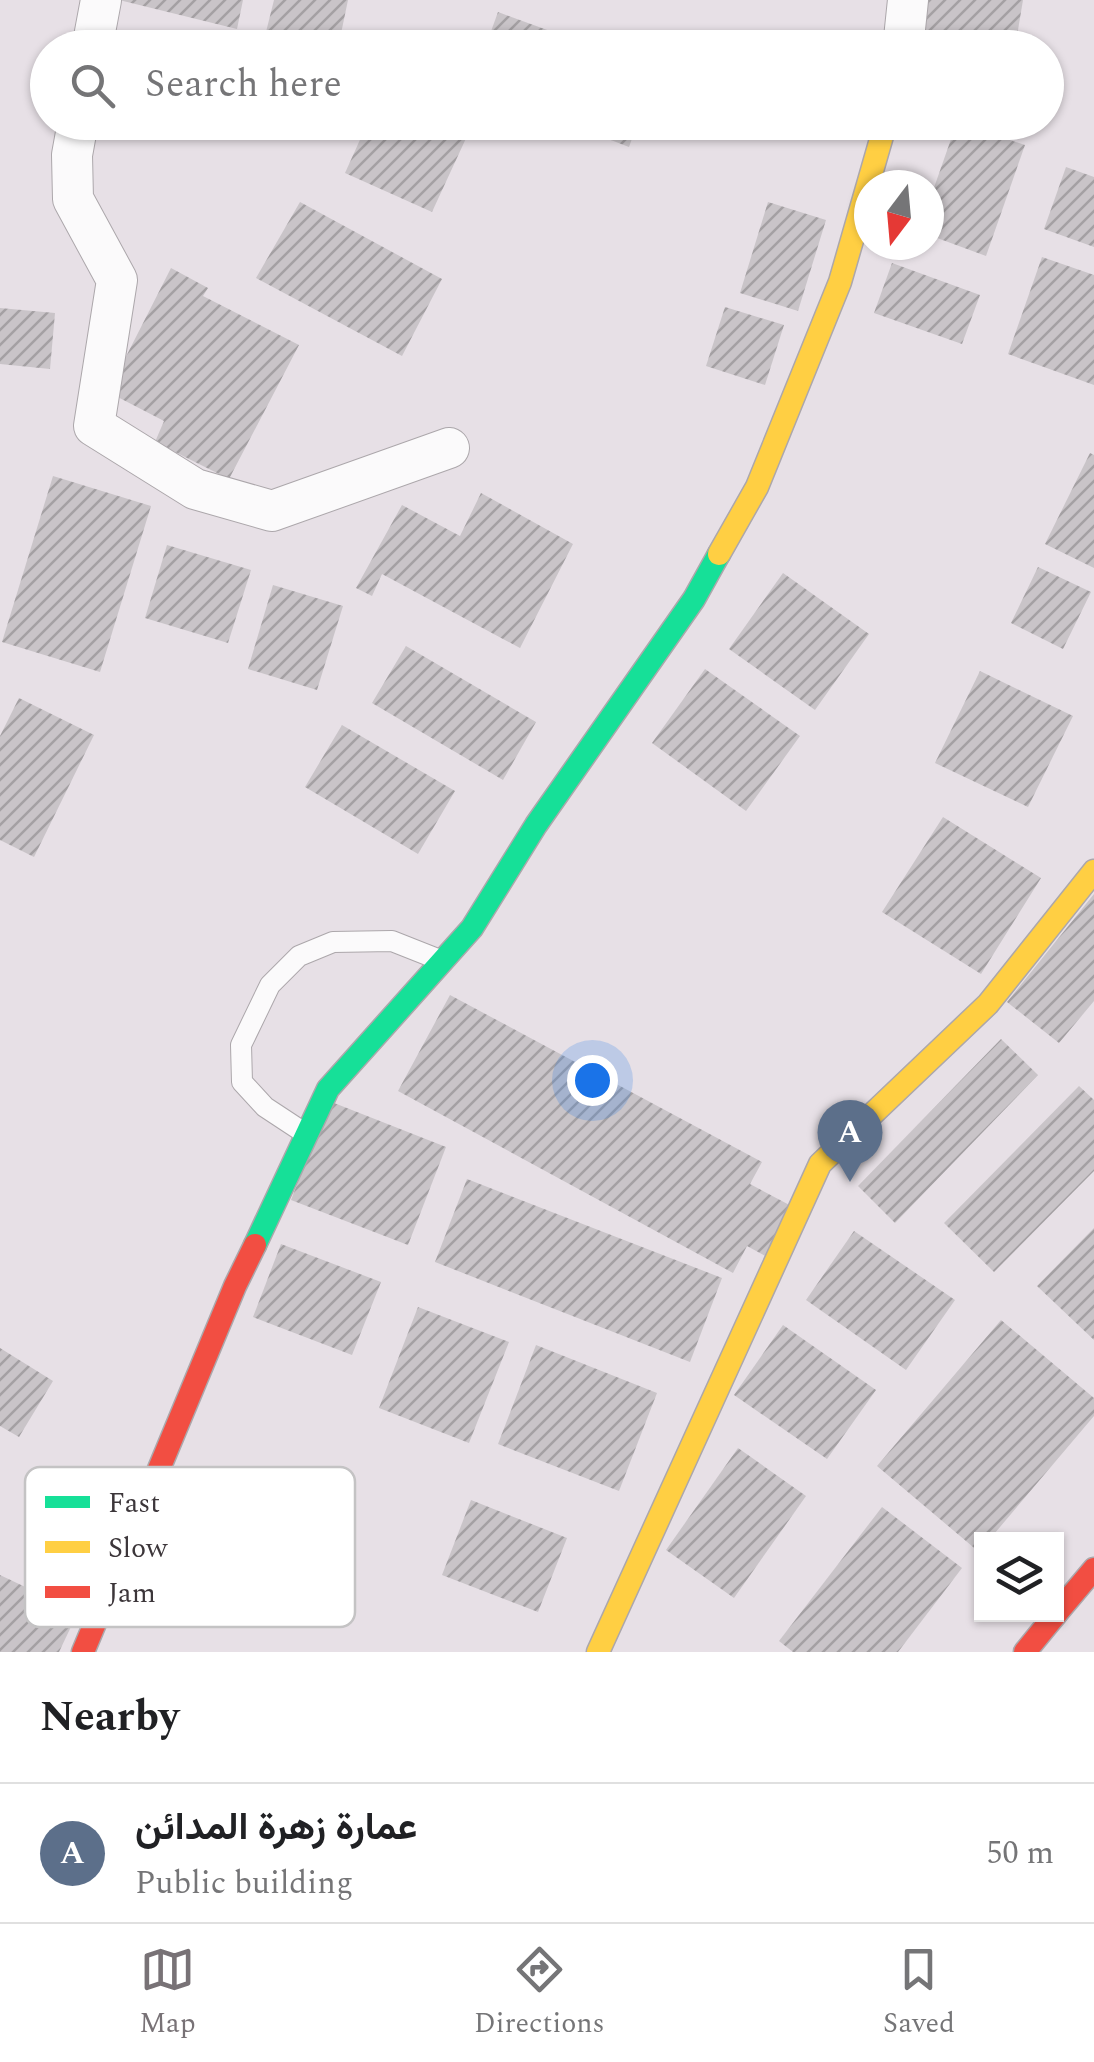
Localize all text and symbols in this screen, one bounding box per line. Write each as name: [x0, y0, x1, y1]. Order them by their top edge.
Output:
search box: [30, 30, 1064, 140]
text: Search here: [145, 56, 342, 114]
icon: search: [65, 58, 120, 113]
north arrow: [854, 170, 944, 260]
your location: [567, 1055, 618, 1106]
pin: A: [818, 1100, 882, 1182]
legend: [25, 1467, 355, 1627]
text: Fast: [108, 1482, 160, 1525]
text: Slow: [108, 1527, 168, 1570]
map controls: [974, 1532, 1064, 1622]
button: layers: [974, 1532, 1064, 1622]
text: Jam: [108, 1572, 156, 1615]
text: Nearby: [40, 1686, 179, 1749]
text: عمارة زهرة المدائن: [135, 1799, 417, 1857]
text: A: [60, 1829, 85, 1878]
text: 50 m: [986, 1829, 1054, 1878]
text: Public building: [135, 1859, 353, 1908]
tab: Map: [139, 1942, 196, 2045]
tab: Directions: [474, 1942, 605, 2045]
tab: Saved: [883, 1942, 955, 2045]

